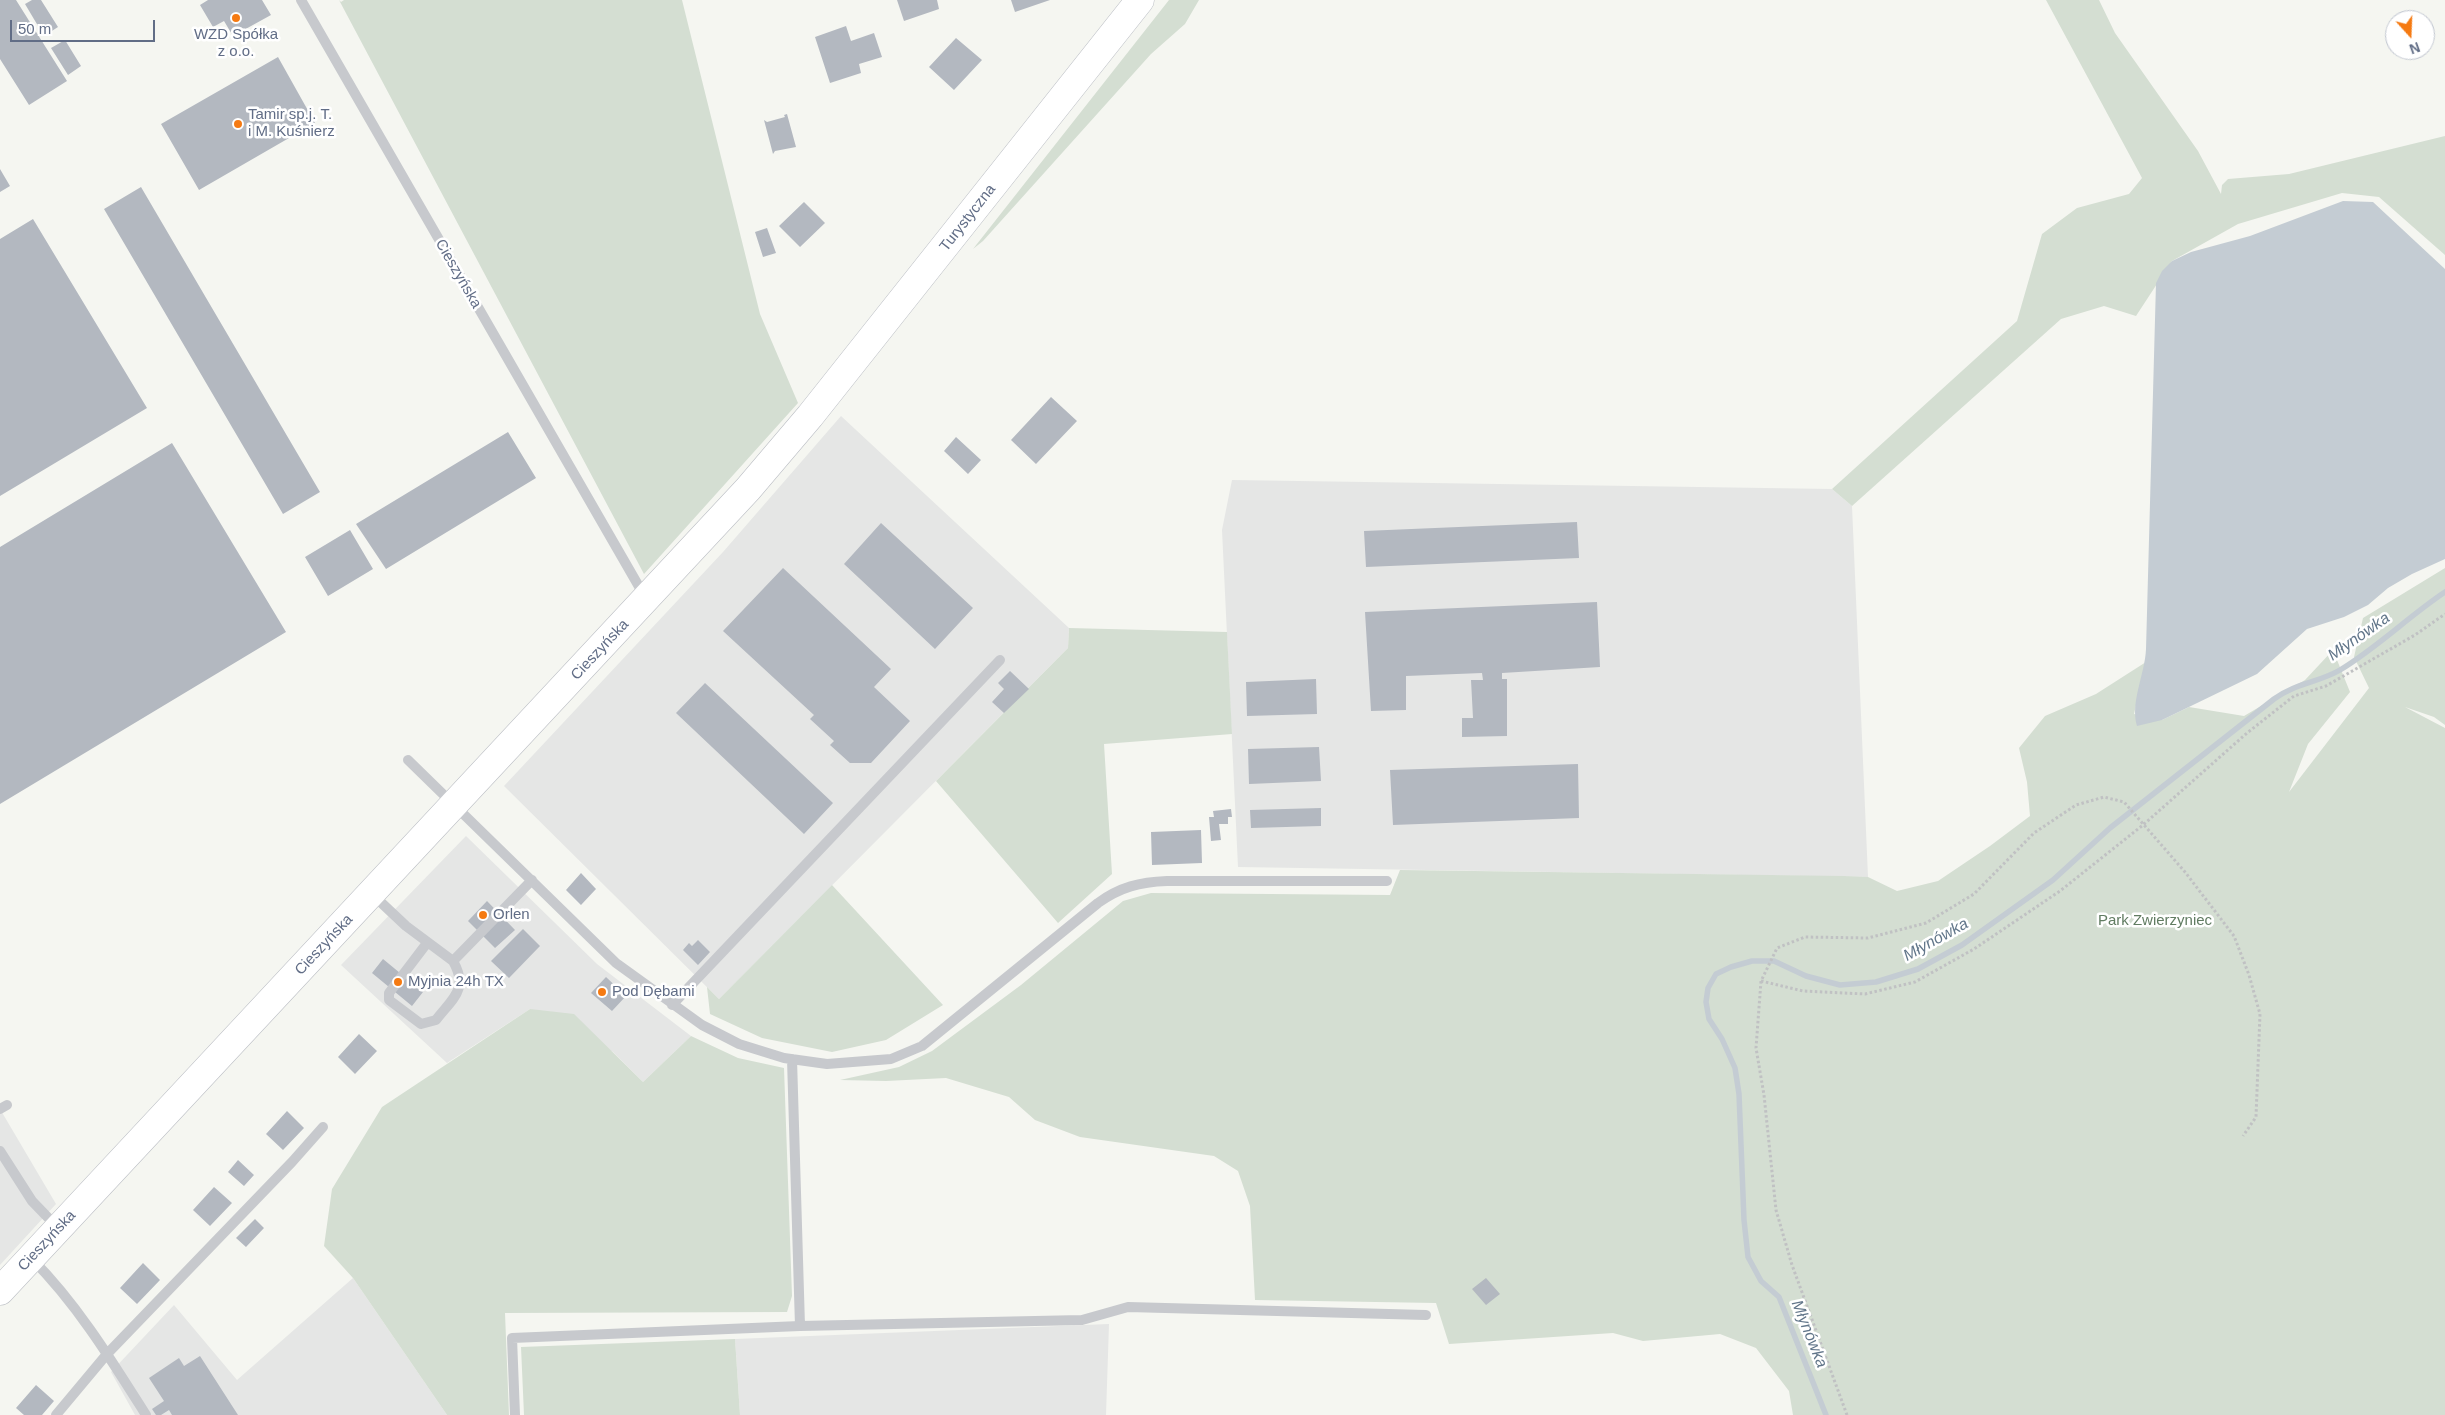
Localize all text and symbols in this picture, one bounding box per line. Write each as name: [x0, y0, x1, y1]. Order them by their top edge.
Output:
scale bar: [12, 10, 158, 42]
north arrow: [2385, 10, 2435, 60]
marker: WZD Spółka z o.o.: [230, 12, 242, 24]
text: 50 m: [18, 20, 51, 37]
place label: WZD Spółka z o.o.: [194, 26, 278, 61]
text: N: [2407, 39, 2422, 57]
place label: Tamir sp.j. T. i M. Kuśnierz: [248, 106, 335, 141]
marker: Tamir sp.j. T. i M. Kuśnierz: [232, 118, 244, 130]
street label: Turystyczna: [936, 181, 1000, 255]
street label: Cieszyńska: [431, 236, 485, 312]
water label: Młynówka: [2324, 609, 2394, 665]
street label: Cieszyńska: [567, 616, 633, 684]
place label: Orlen: [493, 906, 530, 924]
marker: Orlen: [477, 909, 489, 921]
street label: Cieszyńska: [291, 911, 357, 979]
park label: Park Zwierzyniec: [2098, 912, 2212, 930]
water label: Młynówka: [1900, 914, 1972, 966]
place label: Myjnia 24h TX: [408, 973, 504, 991]
marker: Myjnia 24h TX: [392, 976, 404, 988]
place label: Pod Dębami: [612, 983, 695, 1001]
marker: Pod Dębami: [596, 986, 608, 998]
street label: Cieszyńska: [14, 1207, 80, 1275]
water label: Młynówka: [1787, 1297, 1831, 1371]

